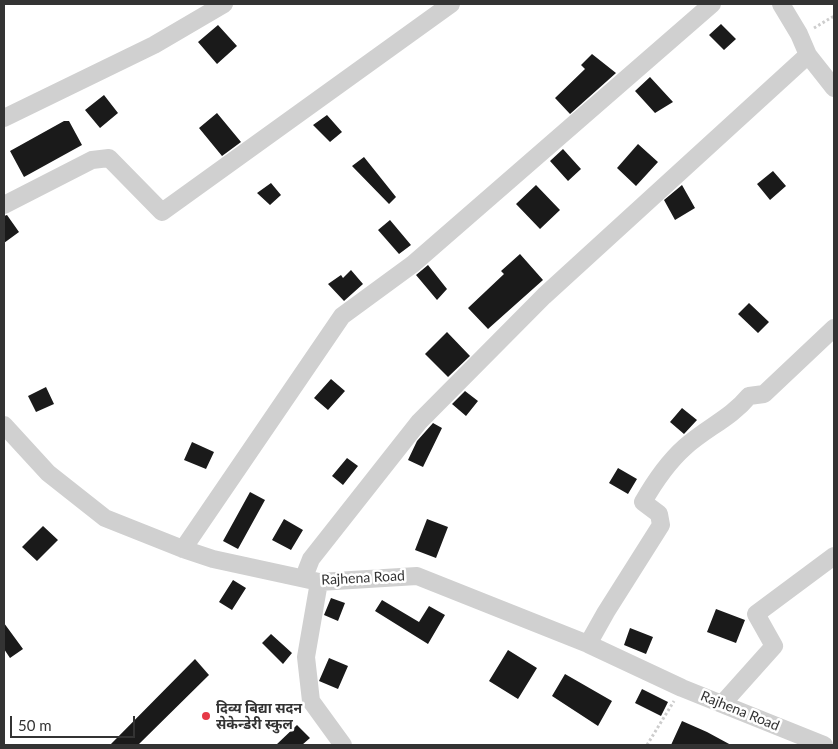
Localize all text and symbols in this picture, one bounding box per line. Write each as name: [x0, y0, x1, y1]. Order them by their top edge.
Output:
street label: Rajhena Road: [321, 567, 405, 589]
street label: Rajhena Road: [698, 688, 782, 734]
place label: दिव्य बिद्या सदन सेकेन्डेरी स्कुल: [216, 700, 302, 732]
scale bar: [12, 706, 138, 738]
marker: दिव्य बिद्या सदन सेकेन्डेरी स्कुल: [200, 710, 212, 722]
text: 50 m: [18, 716, 52, 734]

